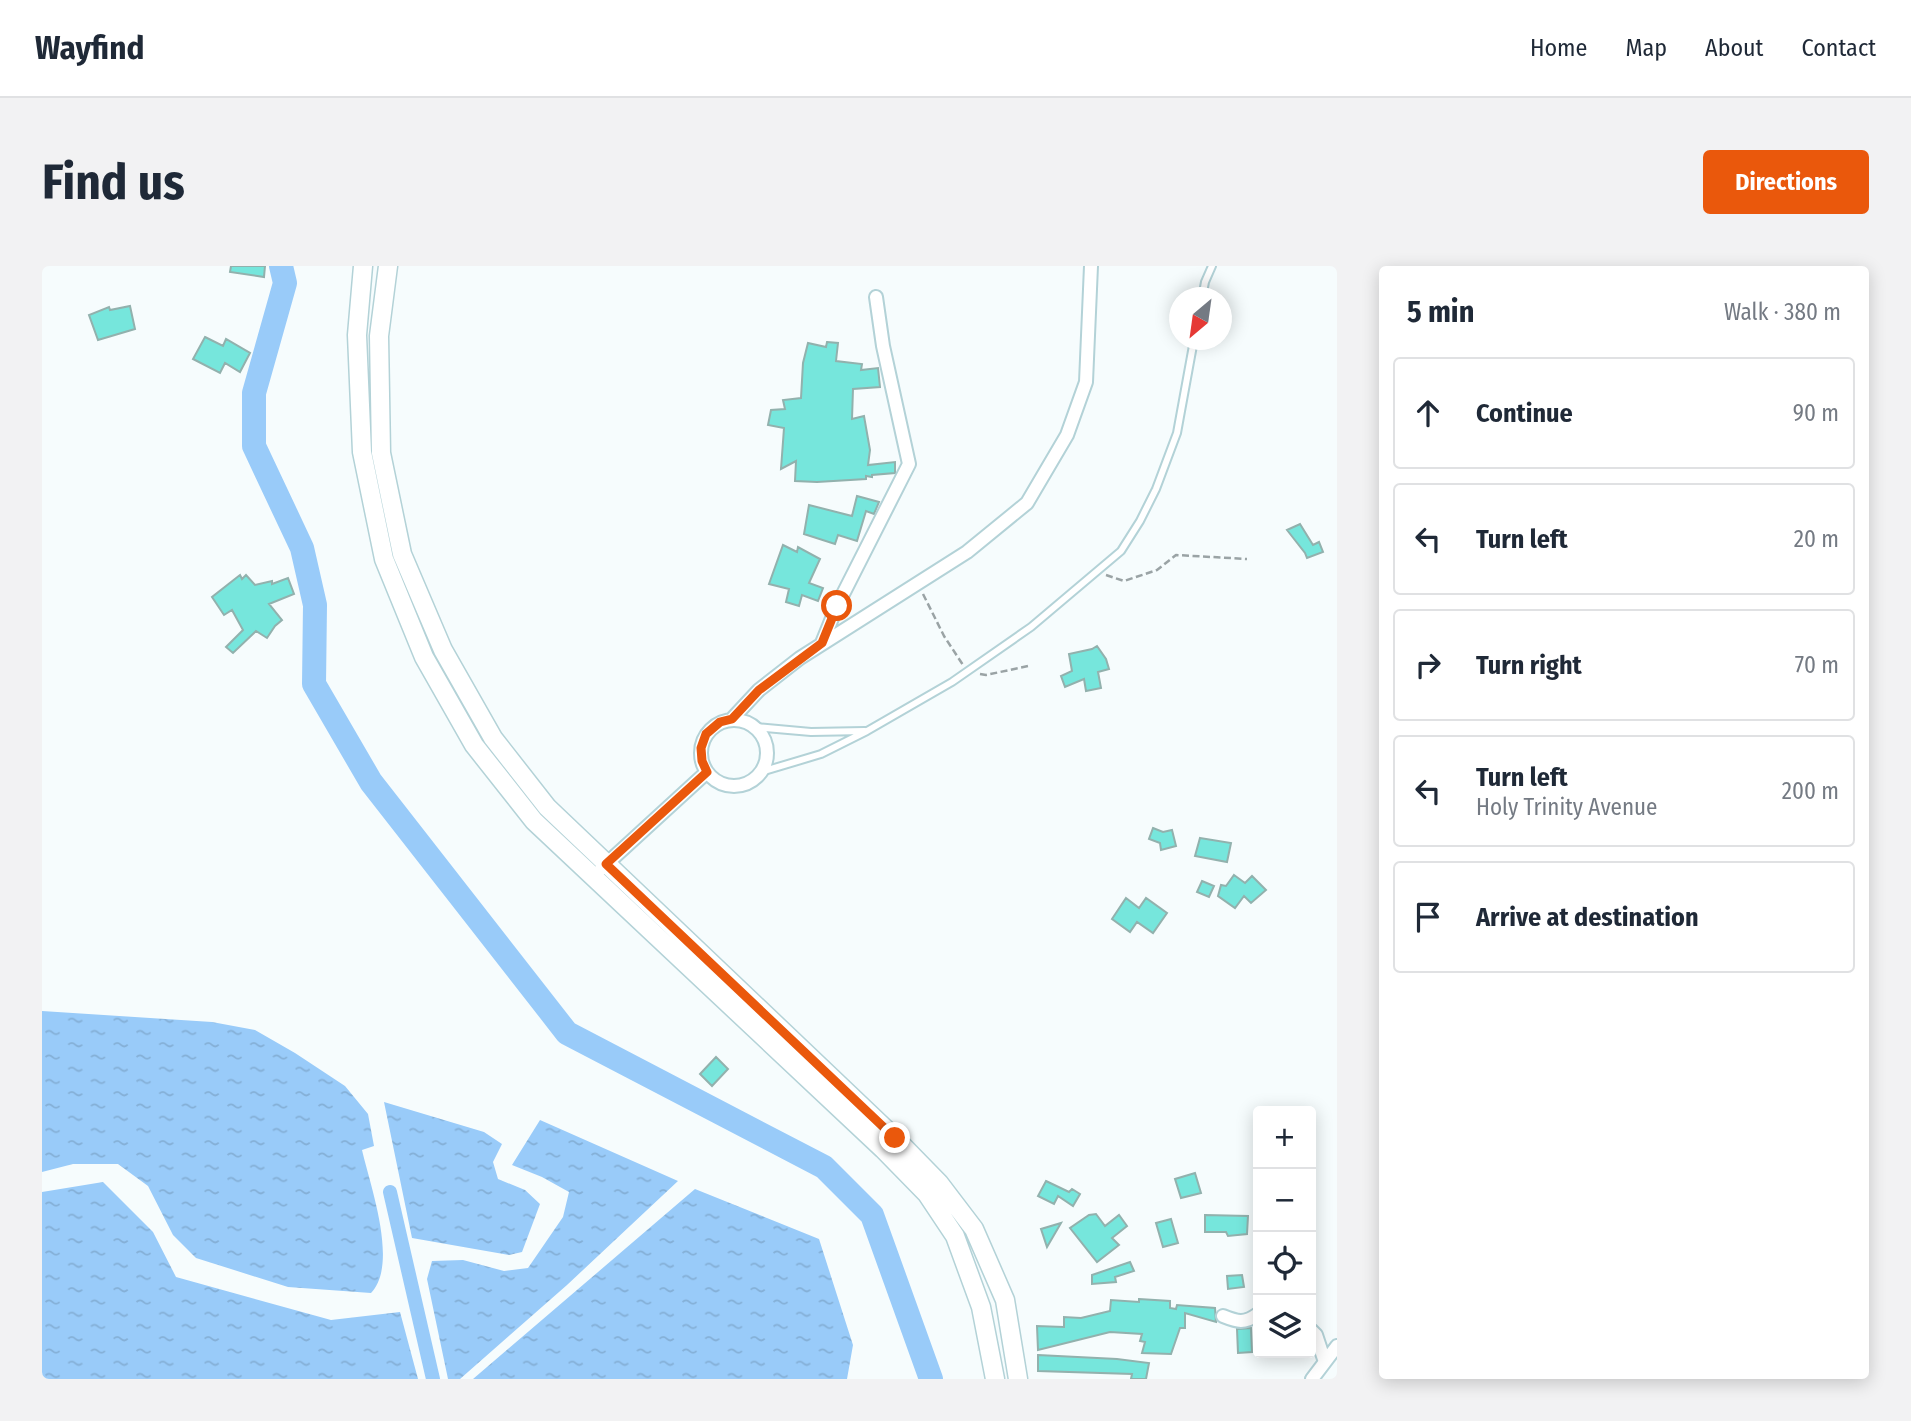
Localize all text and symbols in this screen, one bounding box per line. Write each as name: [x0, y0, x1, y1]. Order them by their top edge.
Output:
text: Wayfind: [35, 28, 144, 68]
text: Home: [1530, 34, 1587, 62]
text: Map: [1625, 34, 1667, 62]
text: About: [1705, 34, 1763, 62]
text: Contact: [1801, 34, 1876, 62]
button: Directions: [1703, 150, 1869, 214]
text: Find us: [42, 153, 185, 212]
north arrow: [1169, 287, 1232, 350]
text: 5 min: [1407, 294, 1474, 330]
text: Walk · 380 m: [1724, 298, 1841, 326]
icon: ahead: [1409, 394, 1447, 432]
text: Continue: [1476, 398, 1573, 429]
text: 90 m: [1793, 399, 1839, 427]
icon: left: [1409, 520, 1447, 558]
text: Turn left: [1476, 524, 1568, 555]
text: 20 m: [1794, 525, 1839, 553]
route start: [821, 590, 852, 621]
icon: right: [1409, 646, 1447, 684]
text: Turn right: [1476, 650, 1582, 681]
text: 70 m: [1795, 651, 1839, 679]
text: Turn left: [1476, 762, 1568, 793]
icon: left: [1409, 772, 1447, 810]
text: 200 m: [1782, 777, 1839, 805]
text: Holy Trinity Avenue: [1476, 793, 1657, 821]
icon: arrive: [1409, 898, 1447, 936]
text: Arrive at destination: [1476, 902, 1699, 933]
map controls: [1253, 1106, 1316, 1358]
button: +: [1253, 1106, 1316, 1169]
route end: [879, 1122, 910, 1153]
button: −: [1253, 1169, 1316, 1232]
button: locate: [1253, 1232, 1316, 1295]
button: layers: [1253, 1295, 1316, 1358]

